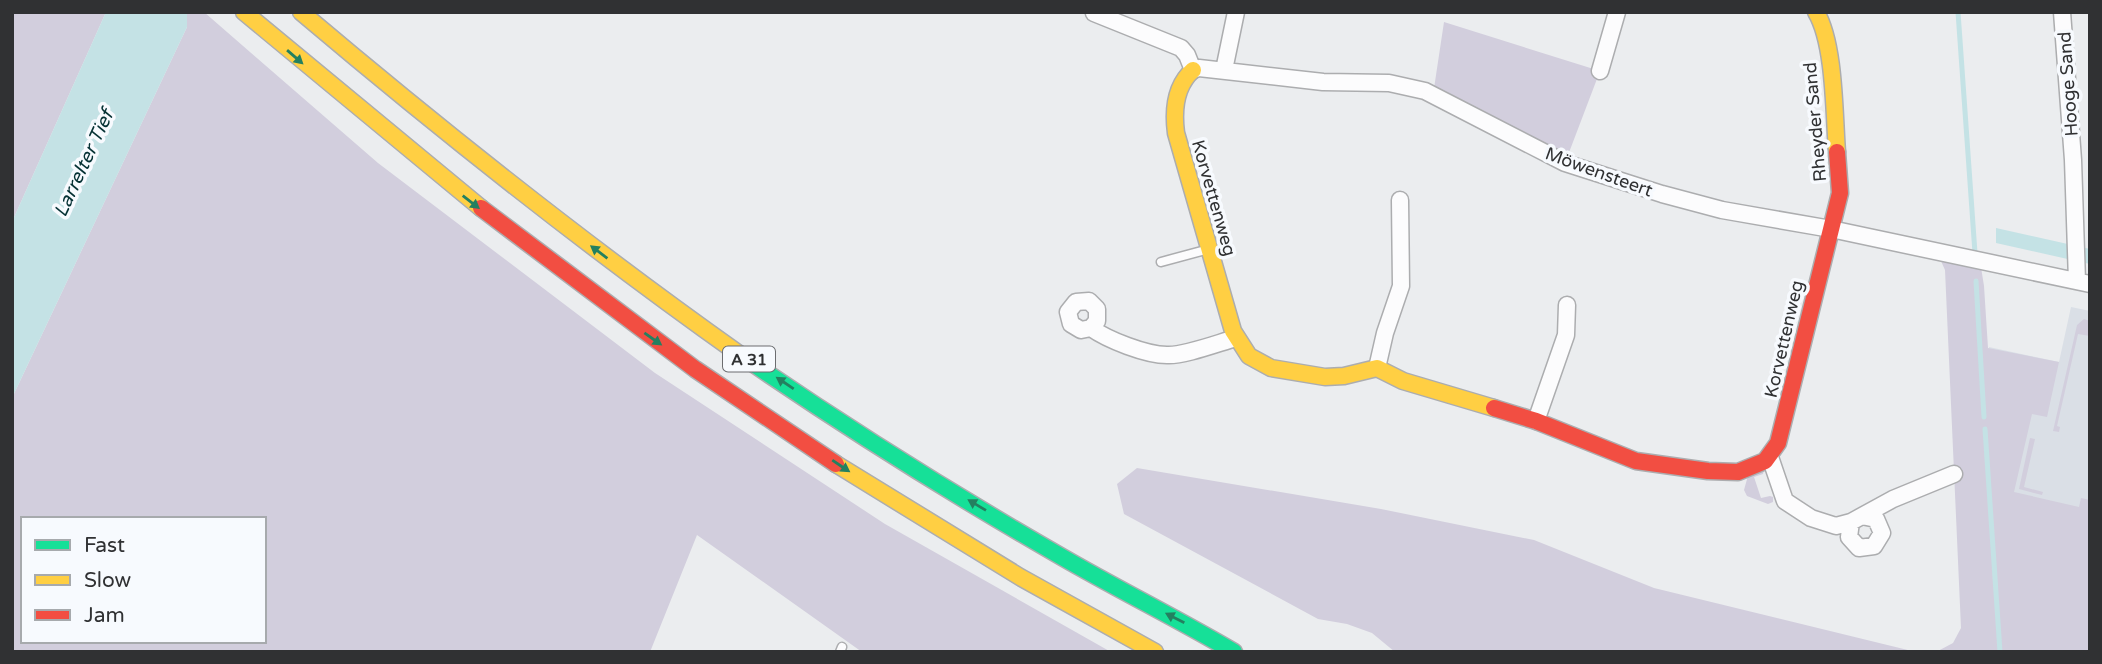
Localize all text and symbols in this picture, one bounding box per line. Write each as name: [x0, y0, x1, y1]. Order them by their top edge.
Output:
street label: Hooge Sand: [2053, 31, 2083, 137]
one-way arrow: [287, 49, 304, 64]
street label: Rheyder Sand: [1799, 61, 1831, 183]
water label: Larrelter Tief: [50, 103, 120, 220]
street label: Korvettenweg: [1187, 137, 1241, 259]
street label: Möwensteert: [1542, 142, 1656, 202]
one-way arrow: [462, 194, 480, 208]
one-way arrow: [591, 245, 609, 260]
street label: Korvettenweg: [1760, 278, 1808, 400]
one-way arrow: [644, 332, 662, 346]
road number: A 31: [723, 346, 775, 372]
one-way arrow: [776, 376, 794, 390]
one-way arrow: [831, 460, 851, 473]
one-way arrow: [968, 499, 987, 512]
legend: [21, 517, 266, 643]
text: Fast: [84, 533, 125, 558]
text: Slow: [84, 568, 132, 593]
text: Jam: [84, 603, 125, 628]
one-way arrow: [1164, 613, 1184, 625]

